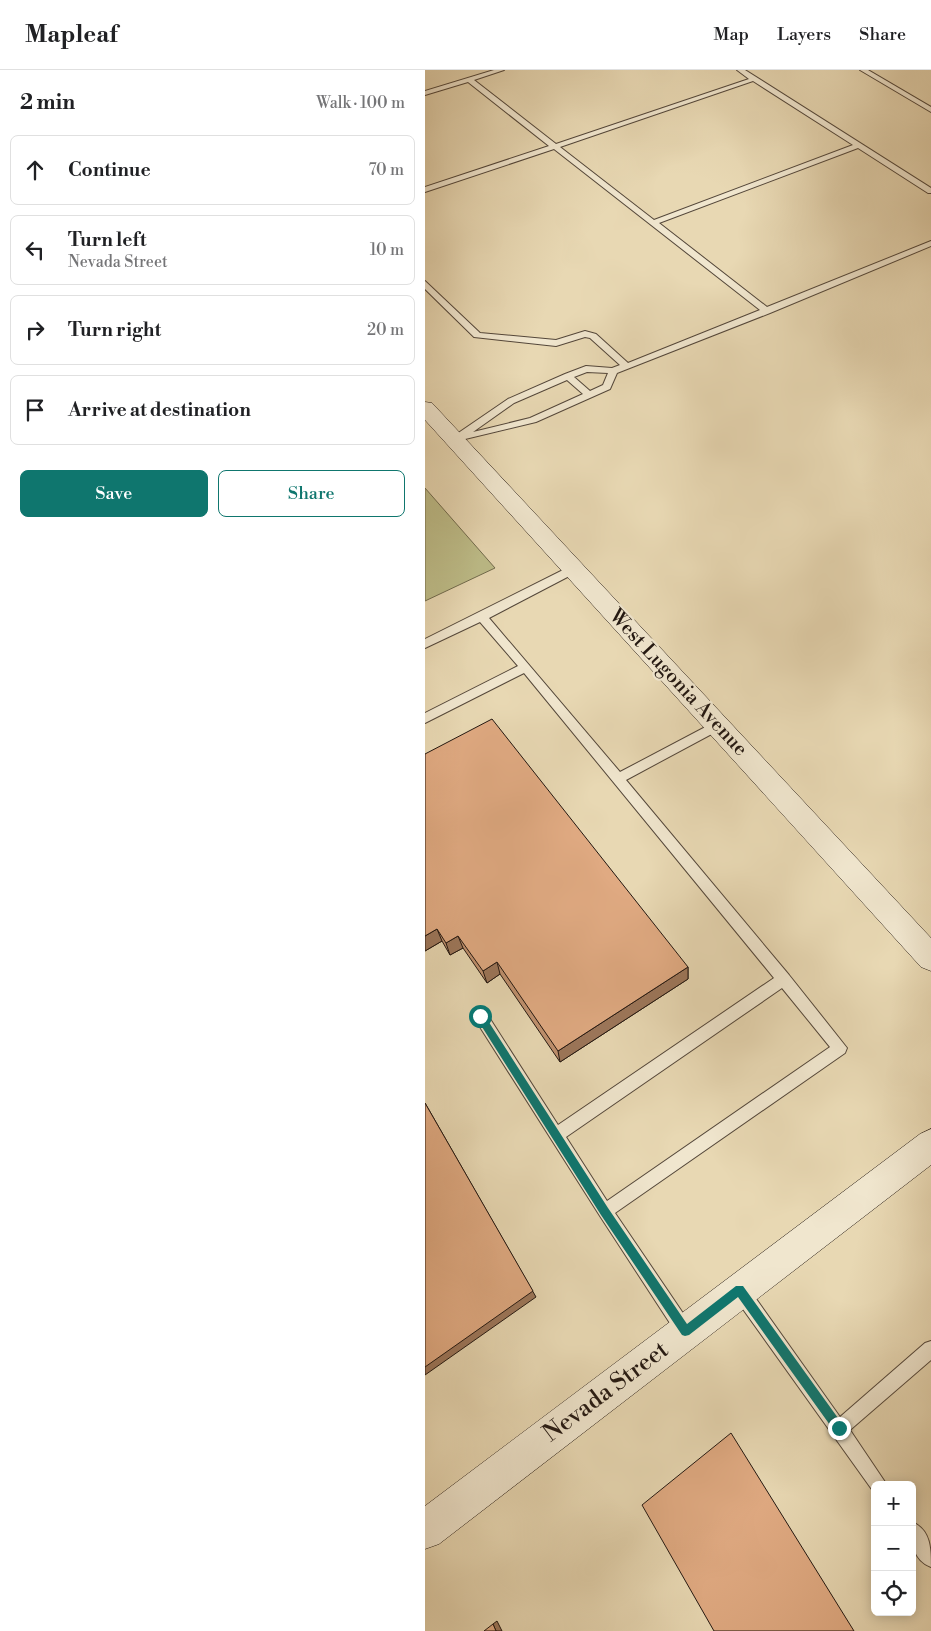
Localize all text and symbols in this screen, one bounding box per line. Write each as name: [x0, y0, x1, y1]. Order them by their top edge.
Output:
text: Mapleaf: [25, 20, 118, 50]
text: Map: [714, 23, 749, 46]
text: Layers: [777, 23, 831, 46]
text: Share: [859, 23, 906, 46]
text: 2 min: [20, 90, 75, 116]
text: Walk · 100 m: [316, 93, 405, 113]
icon: ahead: [21, 156, 49, 184]
text: Continue: [68, 158, 151, 182]
text: 70 m: [368, 160, 404, 180]
text: Turn left: [68, 228, 147, 252]
icon: left: [21, 236, 49, 264]
text: 10 m: [370, 240, 404, 260]
text: Nevada Street: [68, 252, 168, 272]
icon: right: [21, 316, 49, 344]
text: Turn right: [68, 318, 161, 342]
text: 20 m: [367, 320, 404, 340]
icon: arrive: [21, 396, 49, 424]
text: Arrive at destination: [68, 398, 251, 422]
button: Save: [20, 470, 208, 517]
button: Share: [218, 470, 405, 517]
street label: West Lugonia Avenue: [603, 604, 753, 762]
route start: [469, 1005, 492, 1028]
street label: Nevada Street: [537, 1335, 675, 1449]
route end: [828, 1417, 851, 1440]
map controls: [871, 1481, 916, 1616]
button: +: [871, 1481, 916, 1526]
button: −: [871, 1526, 916, 1571]
button: locate: [871, 1571, 916, 1616]

